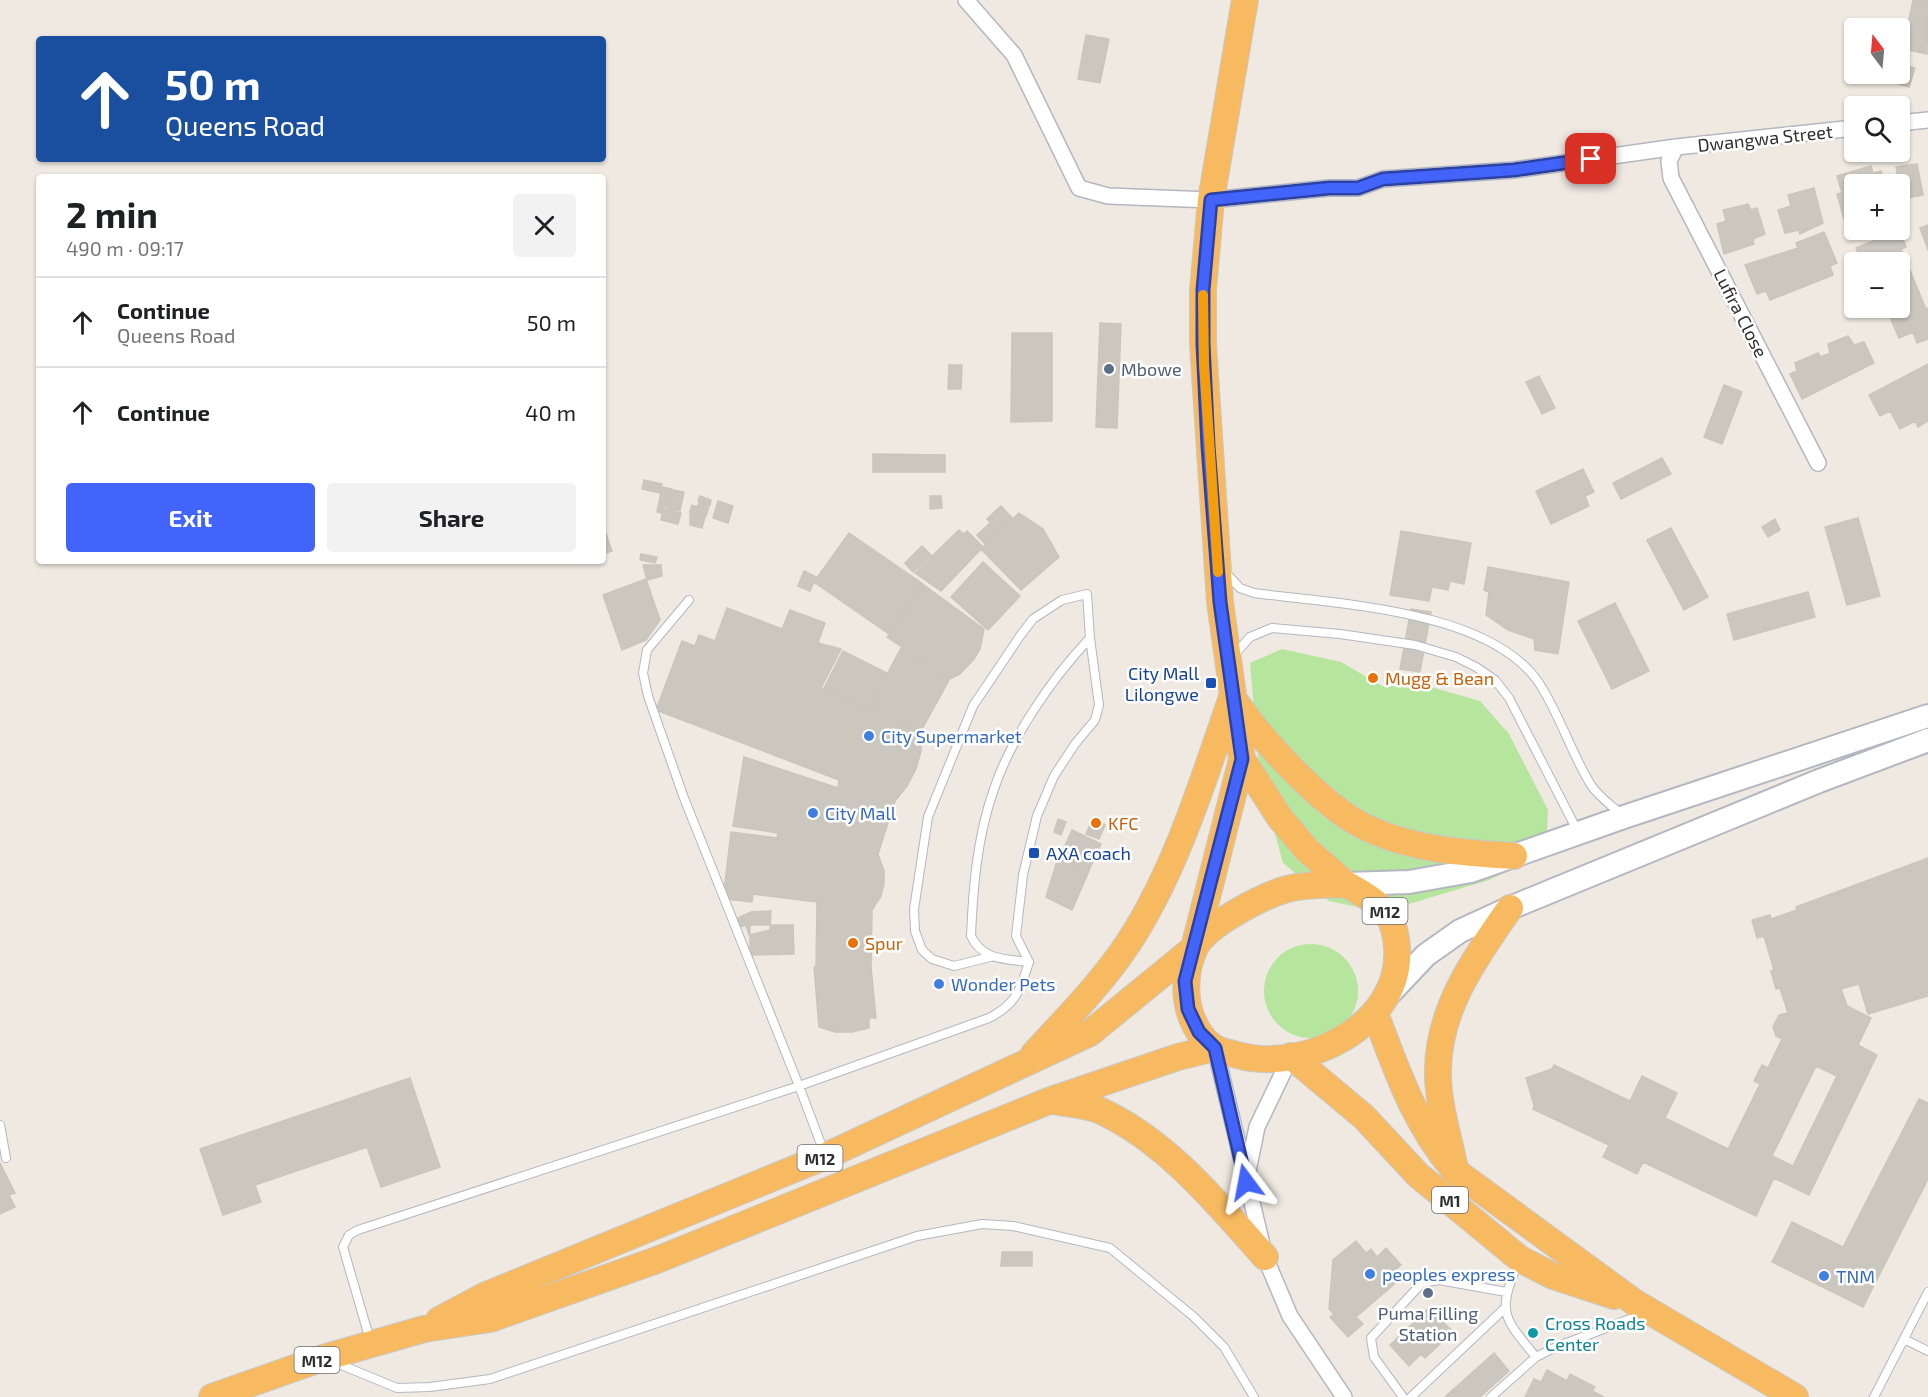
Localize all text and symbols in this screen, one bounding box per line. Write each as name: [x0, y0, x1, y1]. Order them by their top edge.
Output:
north arrow: [1844, 18, 1910, 84]
map controls: [1844, 18, 1910, 318]
text: 50 m: [165, 58, 261, 108]
icon: ahead: [66, 60, 144, 138]
button: search: [1844, 96, 1910, 162]
text: Queens Road: [165, 109, 325, 141]
street label: Dwangwa Street: [1696, 120, 1834, 156]
pin: [1565, 133, 1616, 184]
icon: arrive: [1574, 142, 1607, 175]
button: +: [1844, 174, 1910, 240]
text: 2 min: [66, 192, 158, 235]
button: close: [513, 194, 576, 257]
text: 490 m · 09:17: [66, 236, 184, 260]
button: −: [1844, 252, 1910, 318]
street label: Lufira Close: [1709, 265, 1773, 361]
text: Continue: [117, 297, 210, 323]
icon: ahead: [66, 306, 99, 339]
text: 50 m: [527, 309, 576, 335]
text: Queens Road: [117, 323, 236, 347]
place label: Mbowe: [1121, 358, 1182, 380]
marker: Mbowe: [1102, 362, 1116, 376]
icon: ahead: [66, 396, 99, 429]
text: Continue: [117, 399, 210, 425]
text: 40 m: [525, 399, 576, 425]
button: Exit: [66, 483, 315, 552]
button: Share: [327, 483, 576, 552]
place label: City Mall Lilongwe: [1125, 662, 1200, 705]
place label: Mugg & Bean: [1385, 667, 1494, 689]
marker: Mugg & Bean: [1366, 671, 1380, 685]
marker: City Mall Lilongwe: [1204, 676, 1218, 690]
place label: City Supermarket: [881, 725, 1022, 747]
marker: City Supermarket: [862, 729, 876, 743]
place label: City Mall: [825, 802, 897, 824]
marker: City Mall: [806, 806, 820, 820]
place label: KFC: [1108, 812, 1138, 834]
marker: KFC: [1089, 816, 1103, 830]
place label: AXA coach: [1046, 842, 1131, 864]
marker: AXA coach: [1027, 846, 1041, 860]
road number: M12: [1362, 898, 1408, 924]
place label: Spur: [865, 932, 903, 954]
marker: Spur: [846, 936, 860, 950]
place label: Wonder Pets: [951, 973, 1055, 995]
marker: Wonder Pets: [932, 977, 946, 991]
road number: M12: [798, 1145, 842, 1171]
position arrow: [1214, 1150, 1278, 1214]
road number: M1: [1432, 1187, 1468, 1213]
place label: peoples express: [1382, 1263, 1516, 1285]
place label: TNM: [1836, 1265, 1875, 1287]
marker: peoples express: [1363, 1267, 1377, 1281]
marker: TNM: [1817, 1269, 1831, 1283]
marker: Puma Filling Station: [1421, 1286, 1435, 1300]
place label: Puma Filling Station: [1378, 1302, 1478, 1345]
place label: Cross Roads Center: [1545, 1312, 1645, 1355]
marker: Cross Roads Center: [1526, 1326, 1540, 1340]
road number: M12: [294, 1347, 340, 1373]

